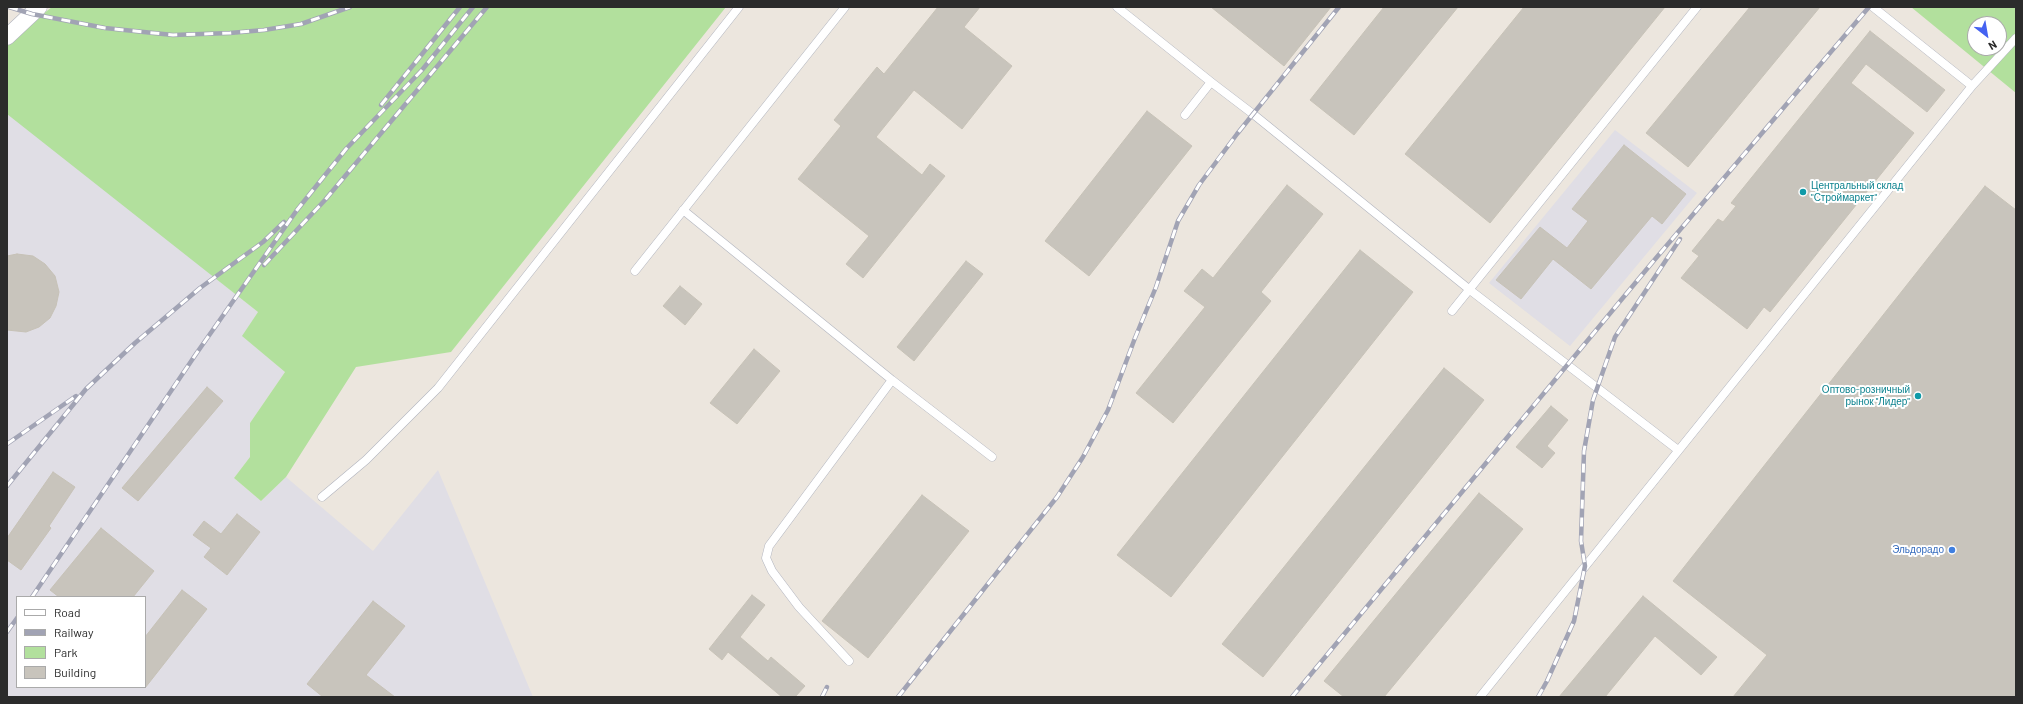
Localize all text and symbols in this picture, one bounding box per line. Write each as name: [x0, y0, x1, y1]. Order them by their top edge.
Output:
north arrow: [1967, 16, 2007, 56]
text: N: [1986, 38, 1999, 53]
place label: Центральный склад "Строймаркет": [1811, 180, 1903, 204]
marker: Центральный склад "Строймаркет": [1798, 187, 1808, 197]
place label: Оптово-розничный рынок "Лидер": [1822, 384, 1910, 408]
marker: Оптово-розничный рынок "Лидер": [1913, 391, 1923, 401]
place label: Эльдорадо: [1892, 544, 1944, 556]
marker: Эльдорадо: [1947, 545, 1957, 555]
legend: [16, 596, 146, 688]
text: Road: [54, 605, 81, 619]
text: Railway: [54, 625, 93, 639]
text: Park: [54, 645, 78, 659]
text: Building: [54, 665, 96, 679]

